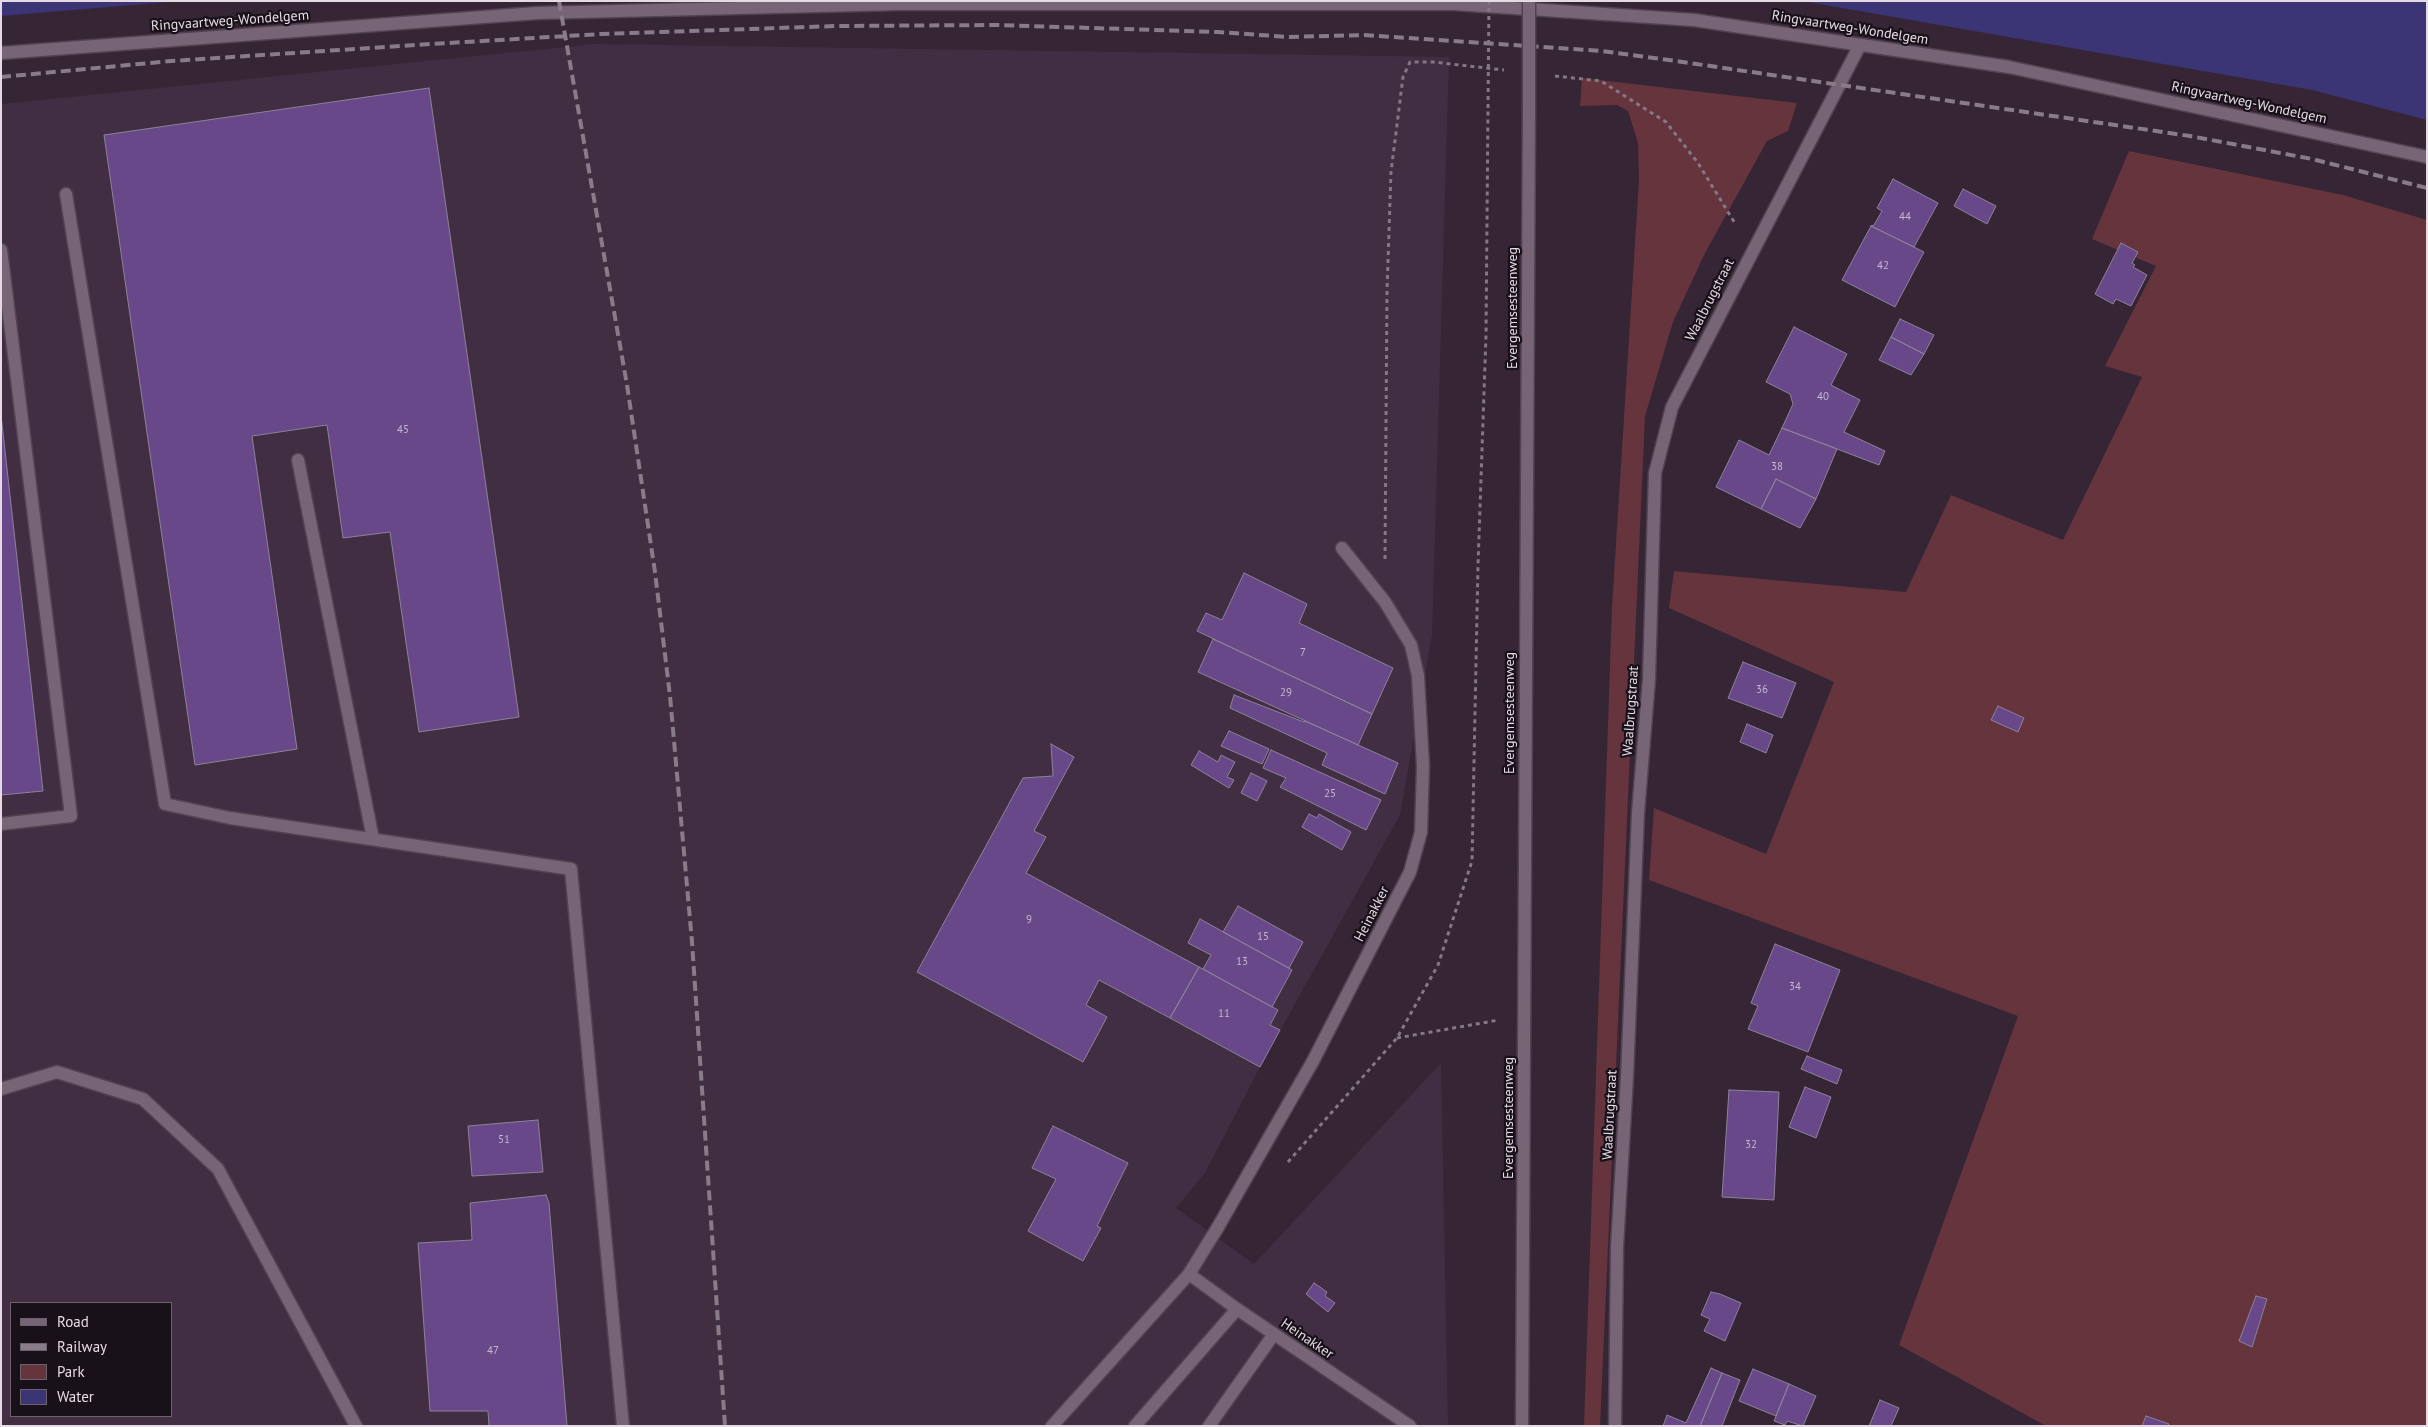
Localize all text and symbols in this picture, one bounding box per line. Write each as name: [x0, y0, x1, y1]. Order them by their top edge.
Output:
street label: Ringvaartweg-Wondelgem: [150, 7, 310, 35]
street label: Ringvaartweg-Wondelgem: [1770, 7, 1930, 49]
street label: Ringvaartweg-Wondelgem: [2170, 78, 2328, 128]
house number: 44: [1899, 210, 1911, 224]
street label: Evergemsesteenweg: [1505, 247, 1521, 369]
street label: Waalbrugstraat: [1682, 256, 1738, 344]
house number: 42: [1877, 259, 1889, 273]
house number: 40: [1817, 390, 1829, 404]
house number: 45: [397, 423, 409, 437]
house number: 38: [1771, 460, 1783, 474]
house number: 7: [1300, 646, 1306, 660]
street label: Evergemsesteenweg: [1502, 652, 1518, 774]
street label: Waalbrugstraat: [1619, 665, 1643, 757]
house number: 36: [1756, 683, 1768, 697]
house number: 29: [1280, 686, 1292, 700]
house number: 25: [1324, 787, 1336, 801]
street label: Heinakker: [1351, 883, 1393, 945]
house number: 9: [1026, 913, 1032, 927]
house number: 15: [1257, 930, 1269, 944]
house number: 13: [1236, 955, 1248, 969]
house number: 34: [1789, 980, 1801, 994]
house number: 11: [1218, 1007, 1230, 1021]
street label: Evergemsesteenweg: [1501, 1057, 1517, 1179]
street label: Waalbrugstraat: [1599, 1069, 1621, 1161]
house number: 51: [498, 1133, 510, 1147]
house number: 32: [1745, 1138, 1757, 1152]
legend: [10, 1302, 172, 1417]
text: Road: [57, 1312, 89, 1331]
street label: Heinakker: [1277, 1315, 1337, 1363]
text: Railway: [57, 1337, 107, 1356]
house number: 47: [487, 1344, 499, 1358]
text: Park: [57, 1362, 85, 1381]
text: Water: [57, 1387, 94, 1406]

